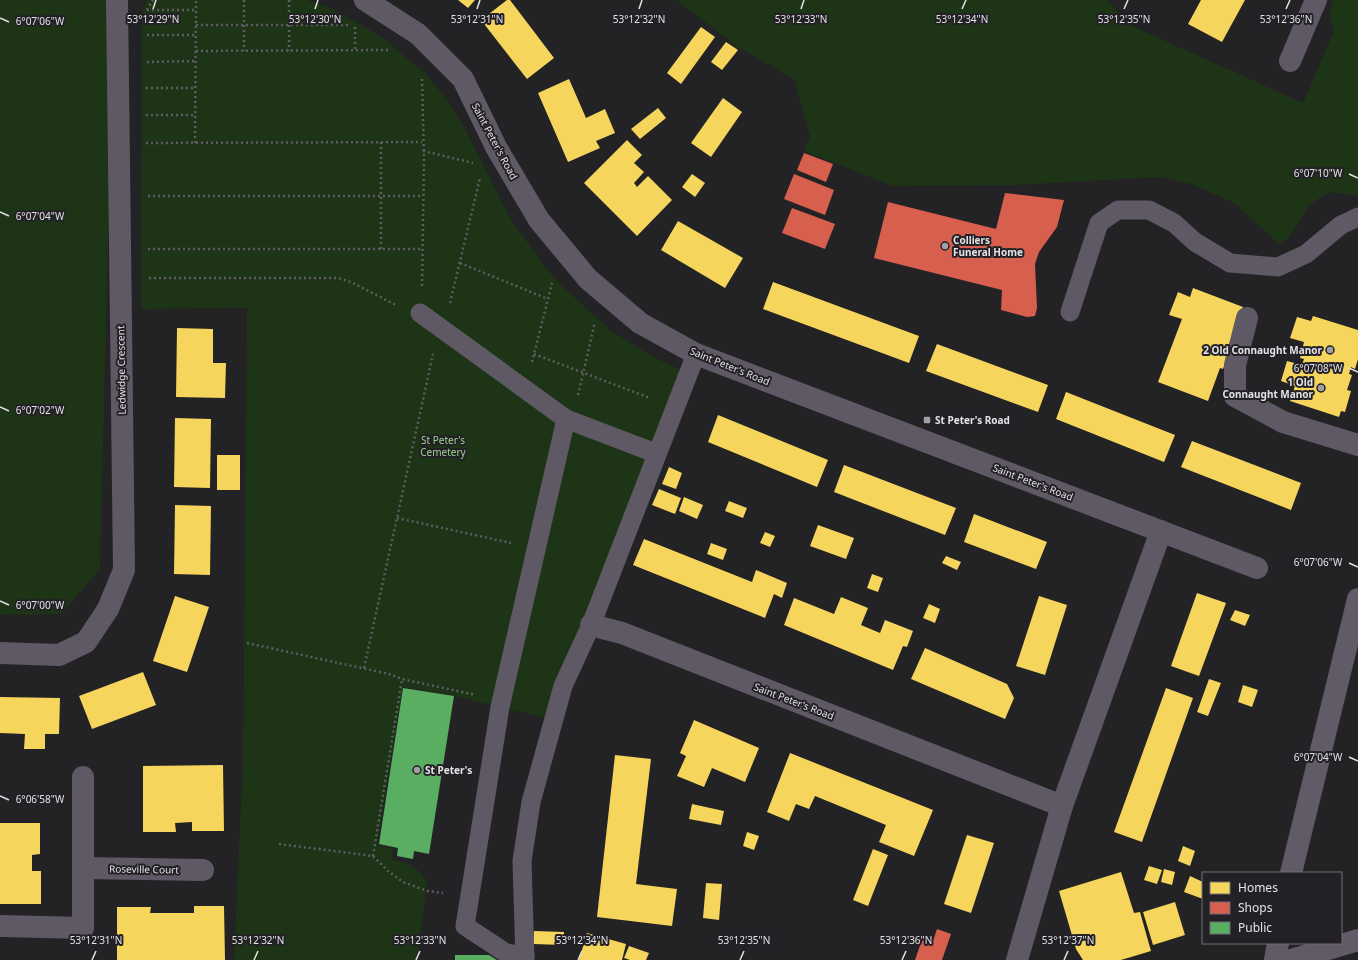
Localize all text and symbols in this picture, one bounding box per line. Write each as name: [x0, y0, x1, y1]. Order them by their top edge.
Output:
text: 53°12'29"N: [127, 12, 179, 26]
text: 53°12'30"N: [289, 12, 341, 26]
text: 53°12'31"N: [451, 12, 503, 26]
text: 53°12'32"N: [613, 12, 665, 26]
text: 53°12'33"N: [775, 12, 827, 26]
text: 53°12'34"N: [936, 12, 988, 26]
text: 53°12'35"N: [1098, 12, 1150, 26]
text: 53°12'36"N: [1260, 12, 1312, 26]
text: 6°07'06"W: [16, 14, 65, 28]
street label: Saint Peter's Road: [469, 100, 521, 182]
text: 6°07'10"W: [1294, 166, 1343, 180]
text: 6°07'04"W: [16, 209, 65, 223]
place label: Colliers Funeral Home: [953, 233, 1023, 259]
marker: Colliers Funeral Home: [940, 241, 950, 251]
street label: Ledwidge Crescent: [113, 325, 129, 415]
place label: 2 Old Connaught Manor: [1203, 343, 1323, 357]
street label: Saint Peter's Road: [688, 344, 772, 388]
marker: 2 Old Connaught Manor: [1325, 345, 1335, 355]
text: 6°07'08"W: [1294, 361, 1343, 375]
place label: 1 Old Connaught Manor: [1222, 375, 1314, 401]
marker: 1 Old Connaught Manor: [1316, 383, 1326, 393]
text: 6°07'02"W: [16, 403, 65, 417]
place label: St Peter's Road: [935, 413, 1010, 427]
marker: St Peter's Road: [922, 415, 932, 425]
park label: St Peter's Cemetery: [420, 433, 467, 459]
street label: Saint Peter's Road: [991, 460, 1075, 504]
text: 6°07'06"W: [1294, 555, 1343, 569]
text: 6°07'00"W: [16, 598, 65, 612]
street label: Saint Peter's Road: [752, 679, 836, 723]
text: 6°07'04"W: [1294, 750, 1343, 764]
place label: St Peter's: [425, 763, 472, 777]
marker: St Peter's: [412, 765, 422, 775]
text: 6°06'58"W: [16, 792, 65, 806]
street label: Roseville Court: [109, 861, 179, 877]
legend: [1202, 872, 1342, 944]
text: Homes: [1238, 879, 1278, 896]
text: Shops: [1238, 899, 1273, 916]
text: Public: [1238, 919, 1272, 936]
text: 53°12'31"N: [70, 933, 122, 947]
text: 53°12'32"N: [232, 933, 284, 947]
text: 53°12'33"N: [394, 933, 446, 947]
text: 53°12'34"N: [556, 933, 608, 947]
text: 53°12'35"N: [718, 933, 770, 947]
text: 53°12'36"N: [880, 933, 932, 947]
text: 53°12'37"N: [1042, 933, 1094, 947]

